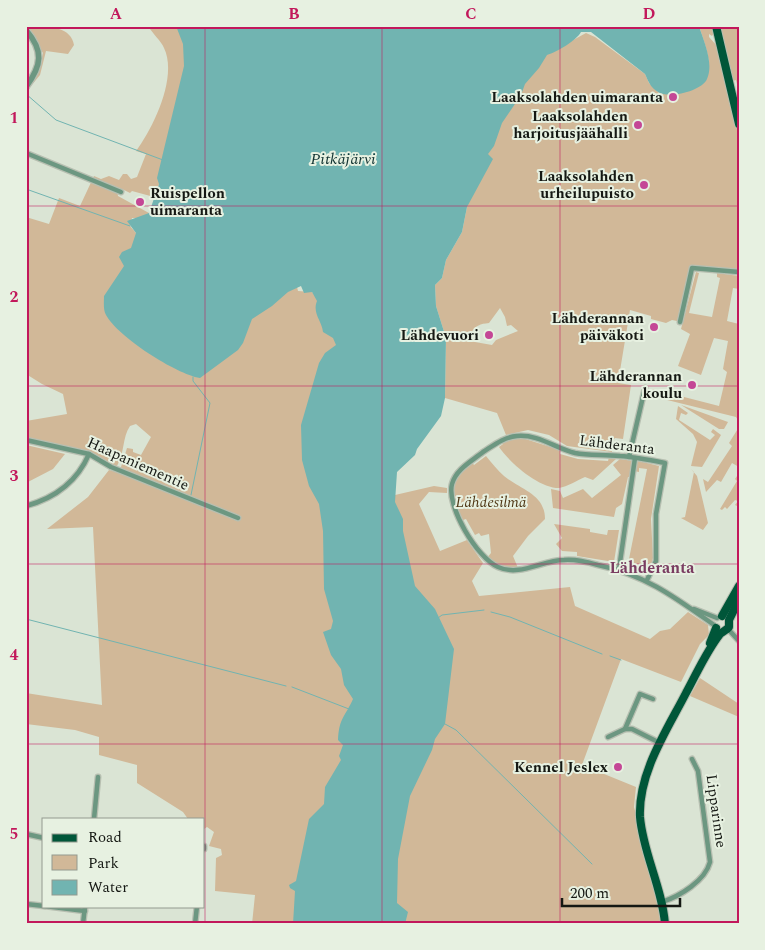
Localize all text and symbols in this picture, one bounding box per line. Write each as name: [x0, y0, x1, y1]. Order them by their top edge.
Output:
text: A: [110, 2, 123, 26]
text: B: [288, 2, 300, 26]
text: C: [465, 2, 477, 26]
text: D: [643, 2, 656, 26]
place label: Laaksolahden uimaranta: [491, 86, 663, 109]
marker: Laaksolahden uimaranta: [667, 91, 679, 103]
place label: Laaksolahden harjoitusjäähalli: [513, 105, 628, 145]
text: 1: [10, 106, 18, 130]
marker: Laaksolahden harjoitusjäähalli: [632, 119, 644, 131]
water label: Pitkäjärvi: [310, 147, 376, 171]
place label: Laaksolahden urheilupuisto: [538, 165, 634, 205]
marker: Laaksolahden urheilupuisto: [638, 179, 650, 191]
place label: Ruispellon uimaranta: [150, 182, 225, 222]
marker: Ruispellon uimaranta: [134, 196, 146, 208]
text: 2: [10, 285, 19, 309]
place label: Lähderannan päiväkoti: [551, 307, 644, 347]
marker: Lähderannan päiväkoti: [648, 321, 660, 333]
place label: Lähdevuori: [400, 324, 479, 347]
marker: Lähdevuori: [483, 329, 495, 341]
place label: Lähderannan koulu: [589, 365, 682, 405]
marker: Lähderannan koulu: [686, 379, 698, 391]
street label: Lähderanta: [578, 429, 657, 461]
street label: Haapaniementie: [83, 431, 193, 497]
text: 3: [10, 464, 19, 488]
park label: Lähdesilmä: [456, 491, 527, 514]
district label: Lähderanta: [609, 556, 695, 580]
text: 4: [10, 643, 19, 667]
place label: Kennel Jeslex: [514, 756, 608, 779]
marker: Kennel Jeslex: [612, 761, 624, 773]
street label: Lipparinne: [699, 773, 733, 849]
legend: [42, 818, 205, 908]
text: 5: [10, 822, 18, 846]
text: Road: [88, 826, 122, 849]
text: Park: [88, 852, 119, 875]
scale bar: [562, 875, 680, 907]
text: Water: [88, 876, 128, 899]
text: 200 m: [570, 882, 609, 905]

